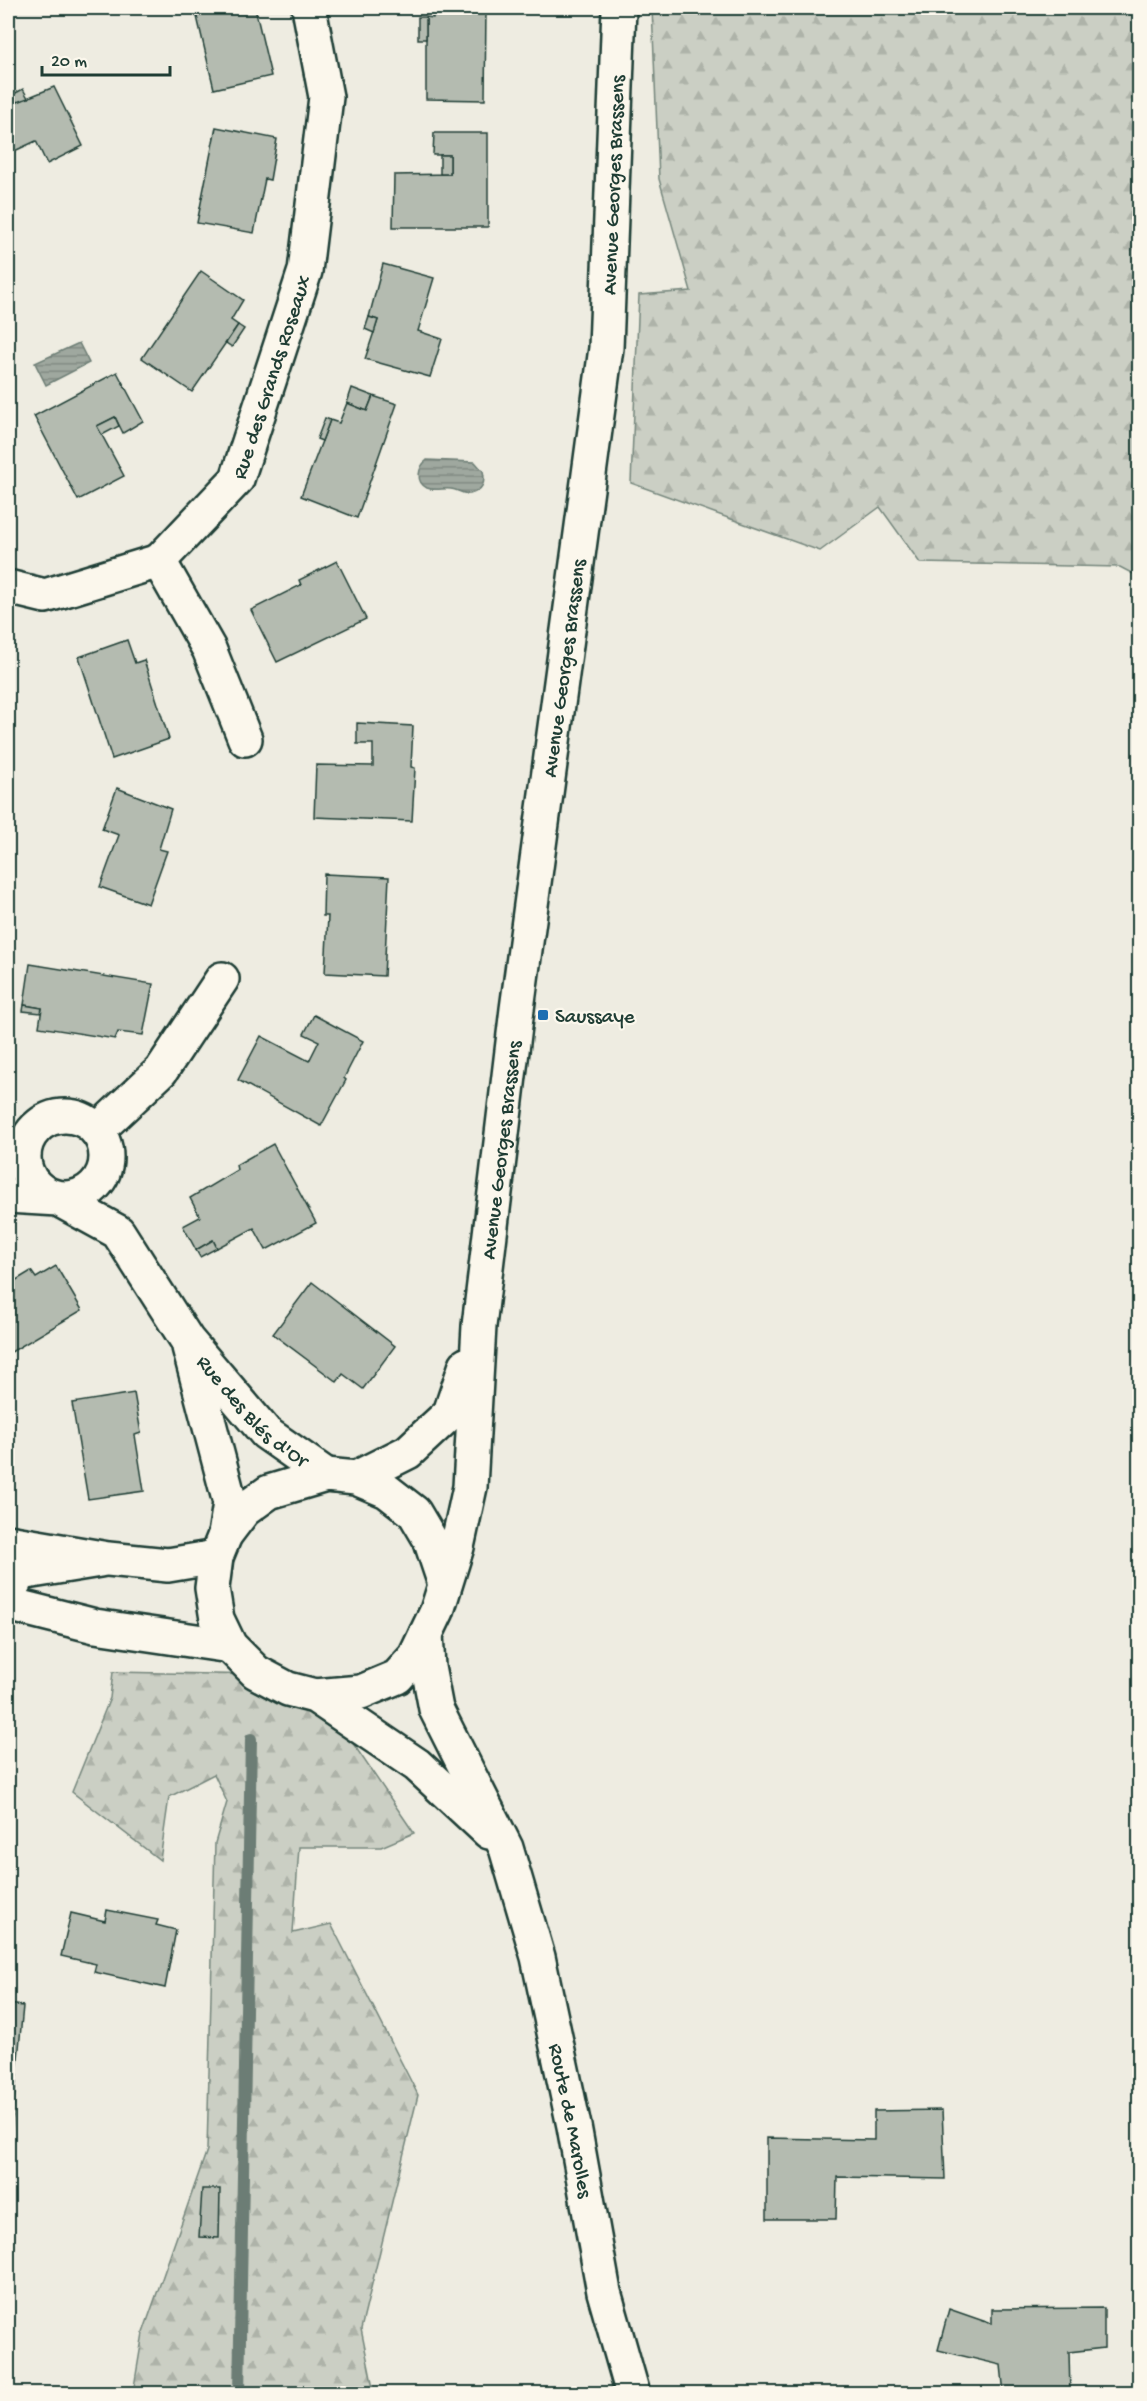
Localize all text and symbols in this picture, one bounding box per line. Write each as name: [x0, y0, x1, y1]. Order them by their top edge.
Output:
scale bar: [42, 39, 170, 77]
text: 20 m: [51, 52, 87, 73]
street label: Avenue Georges Brassens: [599, 74, 632, 296]
street label: Rue des Grands Roseaux: [229, 273, 319, 483]
street label: Avenue Georges Brassens: [539, 557, 594, 779]
place label: Saussaye: [555, 1006, 636, 1031]
marker: Saussaye: [536, 1008, 550, 1022]
street label: Avenue Georges Brassens: [478, 1038, 529, 1261]
street label: Rue des Blés d'Or: [189, 1351, 313, 1476]
street label: Route de Marolles: [541, 2042, 596, 2201]

